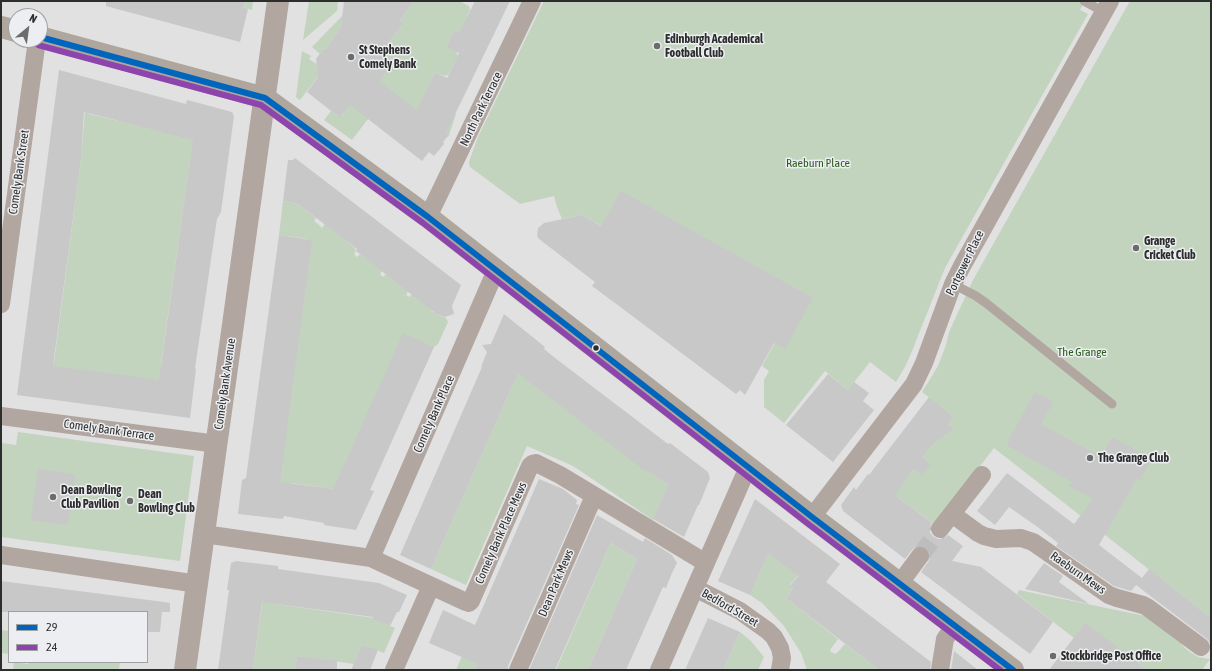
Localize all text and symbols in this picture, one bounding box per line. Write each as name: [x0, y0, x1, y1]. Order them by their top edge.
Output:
north arrow: [8, 8, 48, 48]
text: N: [28, 12, 39, 25]
place label: Edinburgh Academical Football Club: [665, 32, 763, 60]
marker: Edinburgh Academical Football Club: [652, 41, 662, 51]
place label: St Stephens Comely Bank: [359, 43, 416, 71]
marker: St Stephens Comely Bank: [346, 52, 356, 62]
street label: North Park Terrace: [457, 69, 505, 149]
street label: Comely Bank Street: [6, 129, 32, 215]
park label: Raeburn Place: [786, 156, 850, 170]
street label: Portgower Place: [943, 228, 987, 298]
place label: Grange Cricket Club: [1144, 234, 1196, 262]
marker: Grange Cricket Club: [1131, 243, 1141, 253]
street label: Comely Bank Avenue: [211, 337, 239, 431]
unlabelled marker: [591, 343, 601, 353]
park label: The Grange: [1057, 345, 1107, 359]
street label: Comely Bank Place: [410, 373, 458, 455]
street label: Comely Bank Terrace: [63, 417, 155, 443]
place label: The Grange Club: [1098, 451, 1169, 465]
marker: The Grange Club: [1085, 453, 1095, 463]
street label: Comely Bank Place Mews: [472, 480, 530, 586]
place label: Dean Bowling Club Pavilion: [61, 483, 122, 511]
place label: Dean Bowling Club: [138, 487, 195, 515]
marker: Dean Bowling Club Pavilion: [48, 492, 58, 502]
marker: Dean Bowling Club: [125, 496, 135, 506]
street label: Dean Park Mews: [535, 547, 577, 619]
street label: Raeburn Mews: [1048, 549, 1108, 597]
street label: Bedford Street: [699, 586, 761, 630]
legend: [8, 611, 148, 663]
text: 29: [46, 620, 57, 634]
text: 24: [46, 640, 57, 654]
place label: Stockbridge Post Office: [1061, 649, 1161, 663]
marker: Stockbridge Post Office: [1048, 651, 1058, 661]

